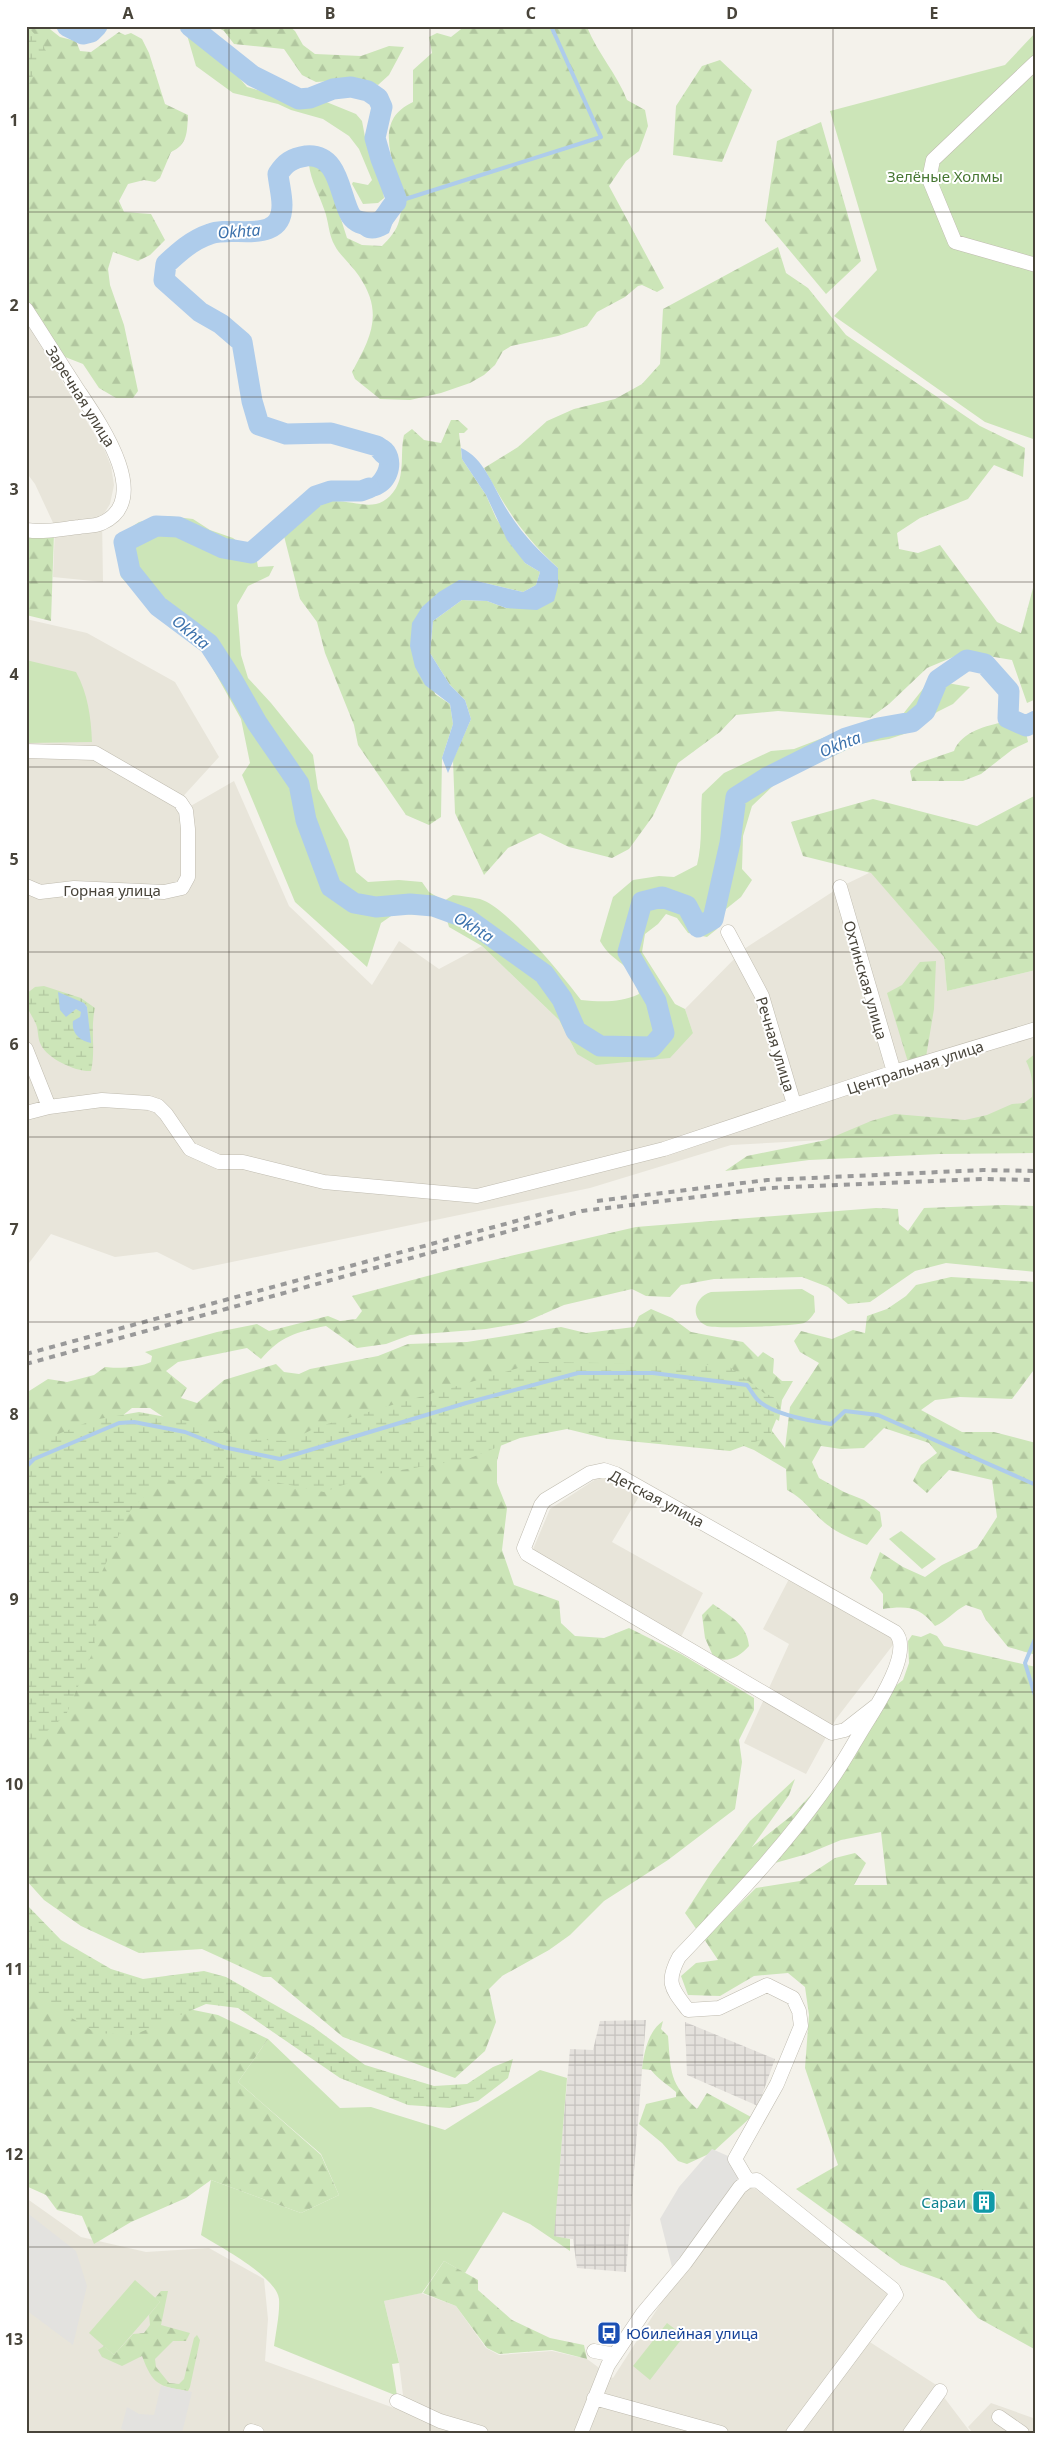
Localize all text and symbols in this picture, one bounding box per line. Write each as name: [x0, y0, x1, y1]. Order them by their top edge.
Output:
text: A: [122, 2, 134, 24]
text: B: [325, 2, 335, 24]
text: C: [526, 2, 536, 24]
text: D: [726, 2, 738, 24]
text: E: [930, 2, 939, 24]
text: 1: [9, 109, 19, 131]
park label: Зелёные Холмы: [887, 166, 1003, 186]
water label: Okhta: [217, 219, 261, 243]
text: 2: [9, 294, 19, 316]
street label: Заречная улица: [42, 342, 120, 450]
text: 3: [9, 478, 19, 500]
water label: Okhta: [167, 610, 215, 654]
text: 4: [9, 663, 19, 685]
water label: Okhta: [816, 726, 864, 762]
text: 5: [9, 848, 19, 870]
street label: Горная улица: [63, 880, 161, 900]
water label: Okhta: [450, 906, 498, 948]
street label: Охтинская улица: [839, 918, 893, 1042]
street label: Речная улица: [752, 994, 800, 1094]
text: 6: [9, 1033, 19, 1055]
street label: Центральная улица: [844, 1035, 986, 1099]
text: 7: [9, 1218, 19, 1240]
text: 8: [9, 1403, 19, 1425]
street label: Детская улица: [606, 1465, 708, 1531]
text: 9: [9, 1588, 19, 1610]
text: 10: [5, 1773, 23, 1795]
text: 11: [5, 1958, 23, 1980]
text: 12: [5, 2143, 23, 2165]
building icon: Сараи: [971, 2189, 997, 2215]
place label: Сараи: [921, 2192, 966, 2212]
bus stop icon: Юбилейная улица: [596, 2320, 622, 2346]
place label: Юбилейная улица: [626, 2323, 758, 2343]
text: 13: [5, 2328, 23, 2350]

